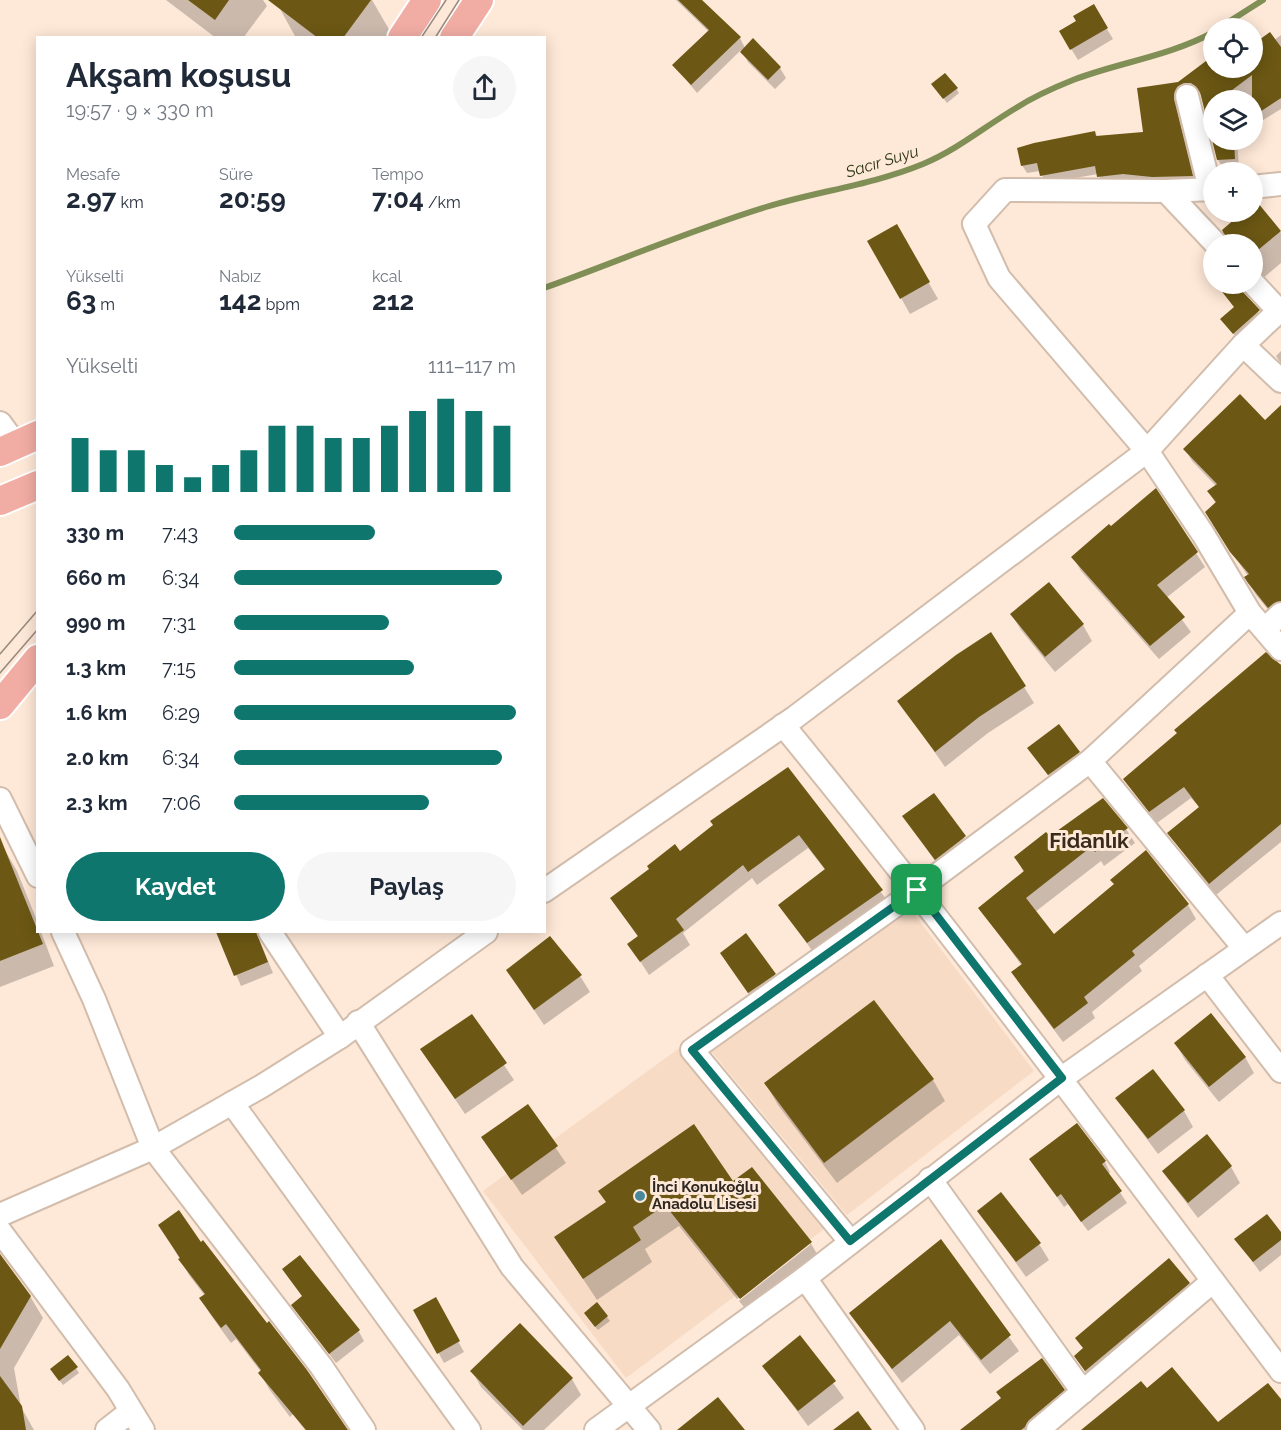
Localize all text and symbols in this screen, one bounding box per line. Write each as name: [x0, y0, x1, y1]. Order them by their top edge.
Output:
map controls: [1203, 18, 1263, 294]
button: locate: [1203, 18, 1263, 78]
text: Akşam koşusu: [66, 56, 291, 95]
button: share: [453, 56, 516, 119]
button: layers: [1203, 90, 1263, 150]
text: 19:57 · 9 × 330 m: [66, 98, 214, 122]
water label: Sacır Suyu: [842, 141, 921, 182]
button: +: [1203, 162, 1263, 222]
text: Mesafe: [66, 165, 120, 184]
text: Süre: [219, 165, 253, 184]
text: Tempo: [372, 165, 423, 184]
text: 2.97: [66, 184, 116, 214]
text: 20:59: [219, 184, 286, 214]
text: 7:04: [372, 184, 424, 214]
text: km: [116, 193, 144, 212]
text: /km: [424, 193, 461, 212]
button: −: [1203, 234, 1263, 294]
text: Yükselti: [66, 267, 124, 286]
text: Nabız: [219, 267, 261, 286]
text: kcal: [372, 267, 402, 286]
text: 63: [66, 286, 96, 316]
text: 142: [219, 286, 261, 316]
text: 212: [372, 286, 414, 316]
text: m: [96, 295, 115, 314]
text: bpm: [261, 295, 300, 314]
text: Yükselti: [66, 354, 138, 378]
text: 111–117 m: [428, 354, 516, 378]
text: 330 m: [66, 521, 124, 545]
text: 7:43: [162, 521, 198, 545]
text: 660 m: [66, 566, 126, 590]
text: 6:34: [162, 566, 199, 590]
text: 990 m: [66, 611, 125, 635]
text: 7:31: [162, 611, 196, 635]
text: 1.3 km: [66, 656, 126, 680]
text: 7:15: [162, 656, 196, 680]
text: 1.6 km: [66, 701, 127, 725]
text: 6:29: [162, 701, 200, 725]
text: 2.0 km: [66, 746, 129, 770]
text: 6:34: [162, 746, 199, 770]
text: 2.3 km: [66, 791, 128, 815]
text: 7:06: [162, 791, 201, 815]
district label: Fidanlık: [1049, 828, 1129, 853]
button: Kaydet: [66, 852, 285, 921]
button: Paylaş: [297, 852, 516, 921]
pin: [891, 864, 942, 915]
icon: arrive: [900, 873, 933, 906]
place label: İnci Konukoğlu Anadolu Lisesi: [652, 1178, 759, 1213]
marker: İnci Konukoğlu Anadolu Lisesi: [633, 1189, 647, 1203]

